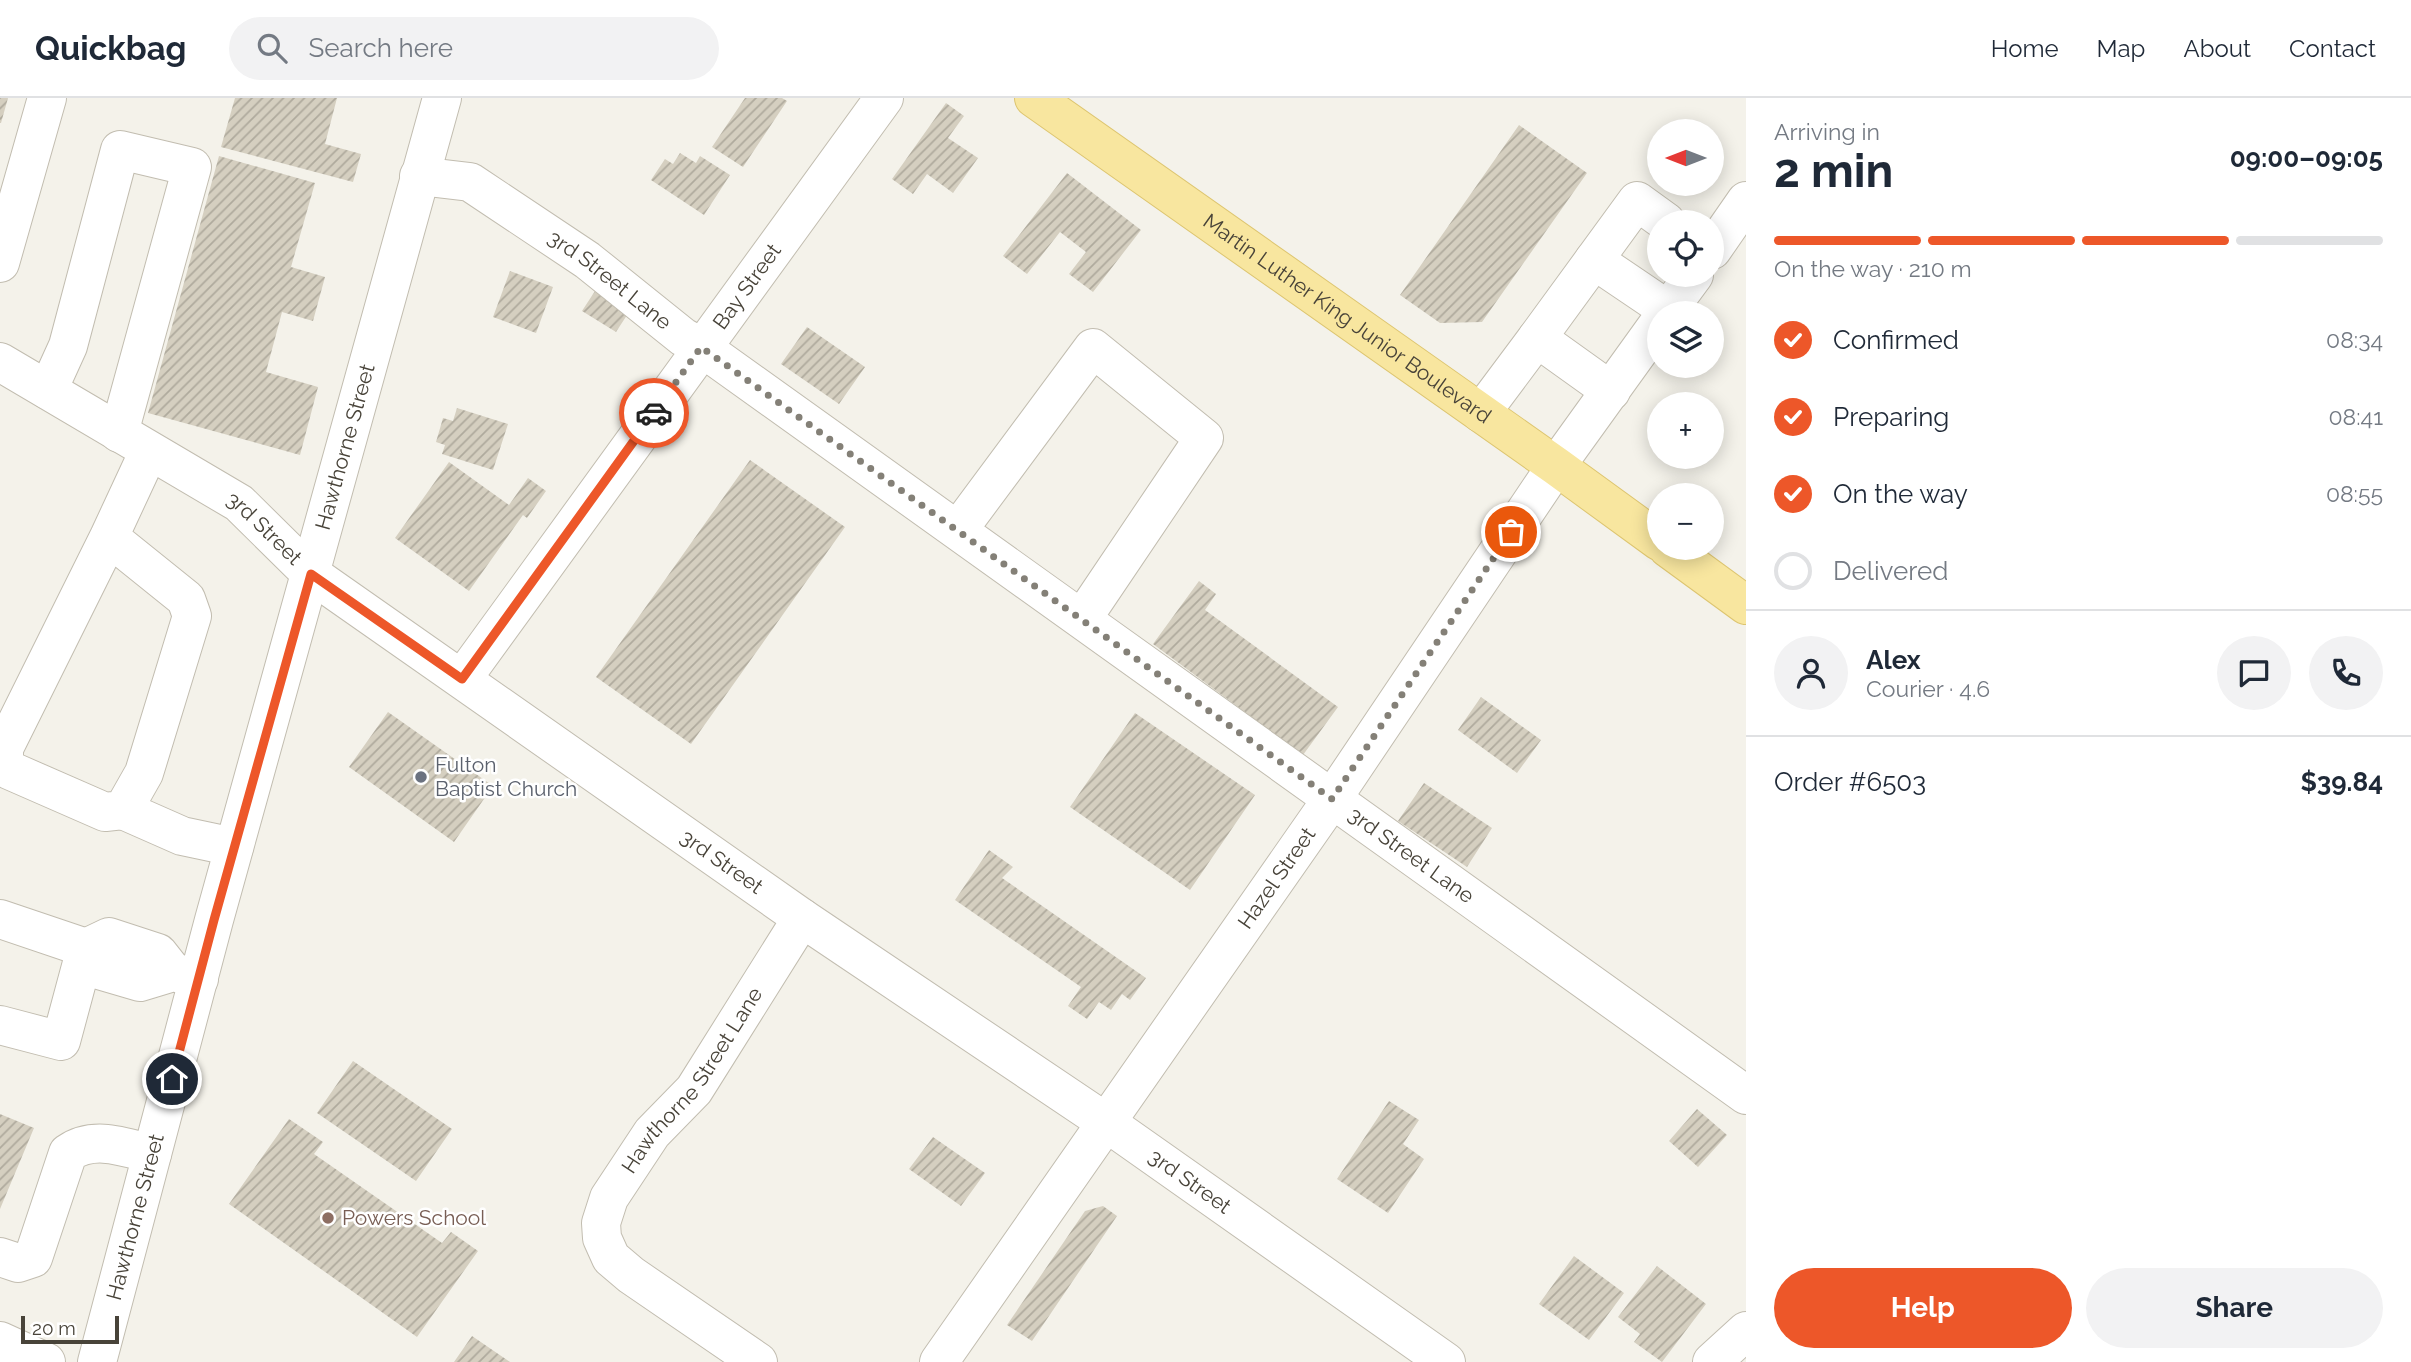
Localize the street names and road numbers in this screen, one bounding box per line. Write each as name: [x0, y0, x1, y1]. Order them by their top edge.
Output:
street label: Martin Luther King Junior Boulevard: [1199, 208, 1496, 428]
street label: 3rd Street Lane: [543, 225, 677, 335]
street label: Bay Street: [707, 239, 786, 334]
street label: Hawthorne Street: [310, 361, 380, 533]
street label: 3rd Street: [223, 486, 307, 570]
street label: 3rd Street Lane: [1344, 802, 1479, 908]
street label: Hazel Street: [1232, 822, 1320, 933]
street label: 3rd Street: [676, 824, 768, 899]
street label: Hawthorne Street Lane: [616, 982, 767, 1178]
street label: Hawthorne Street: [101, 1131, 169, 1303]
street label: 3rd Street: [1144, 1143, 1236, 1219]

